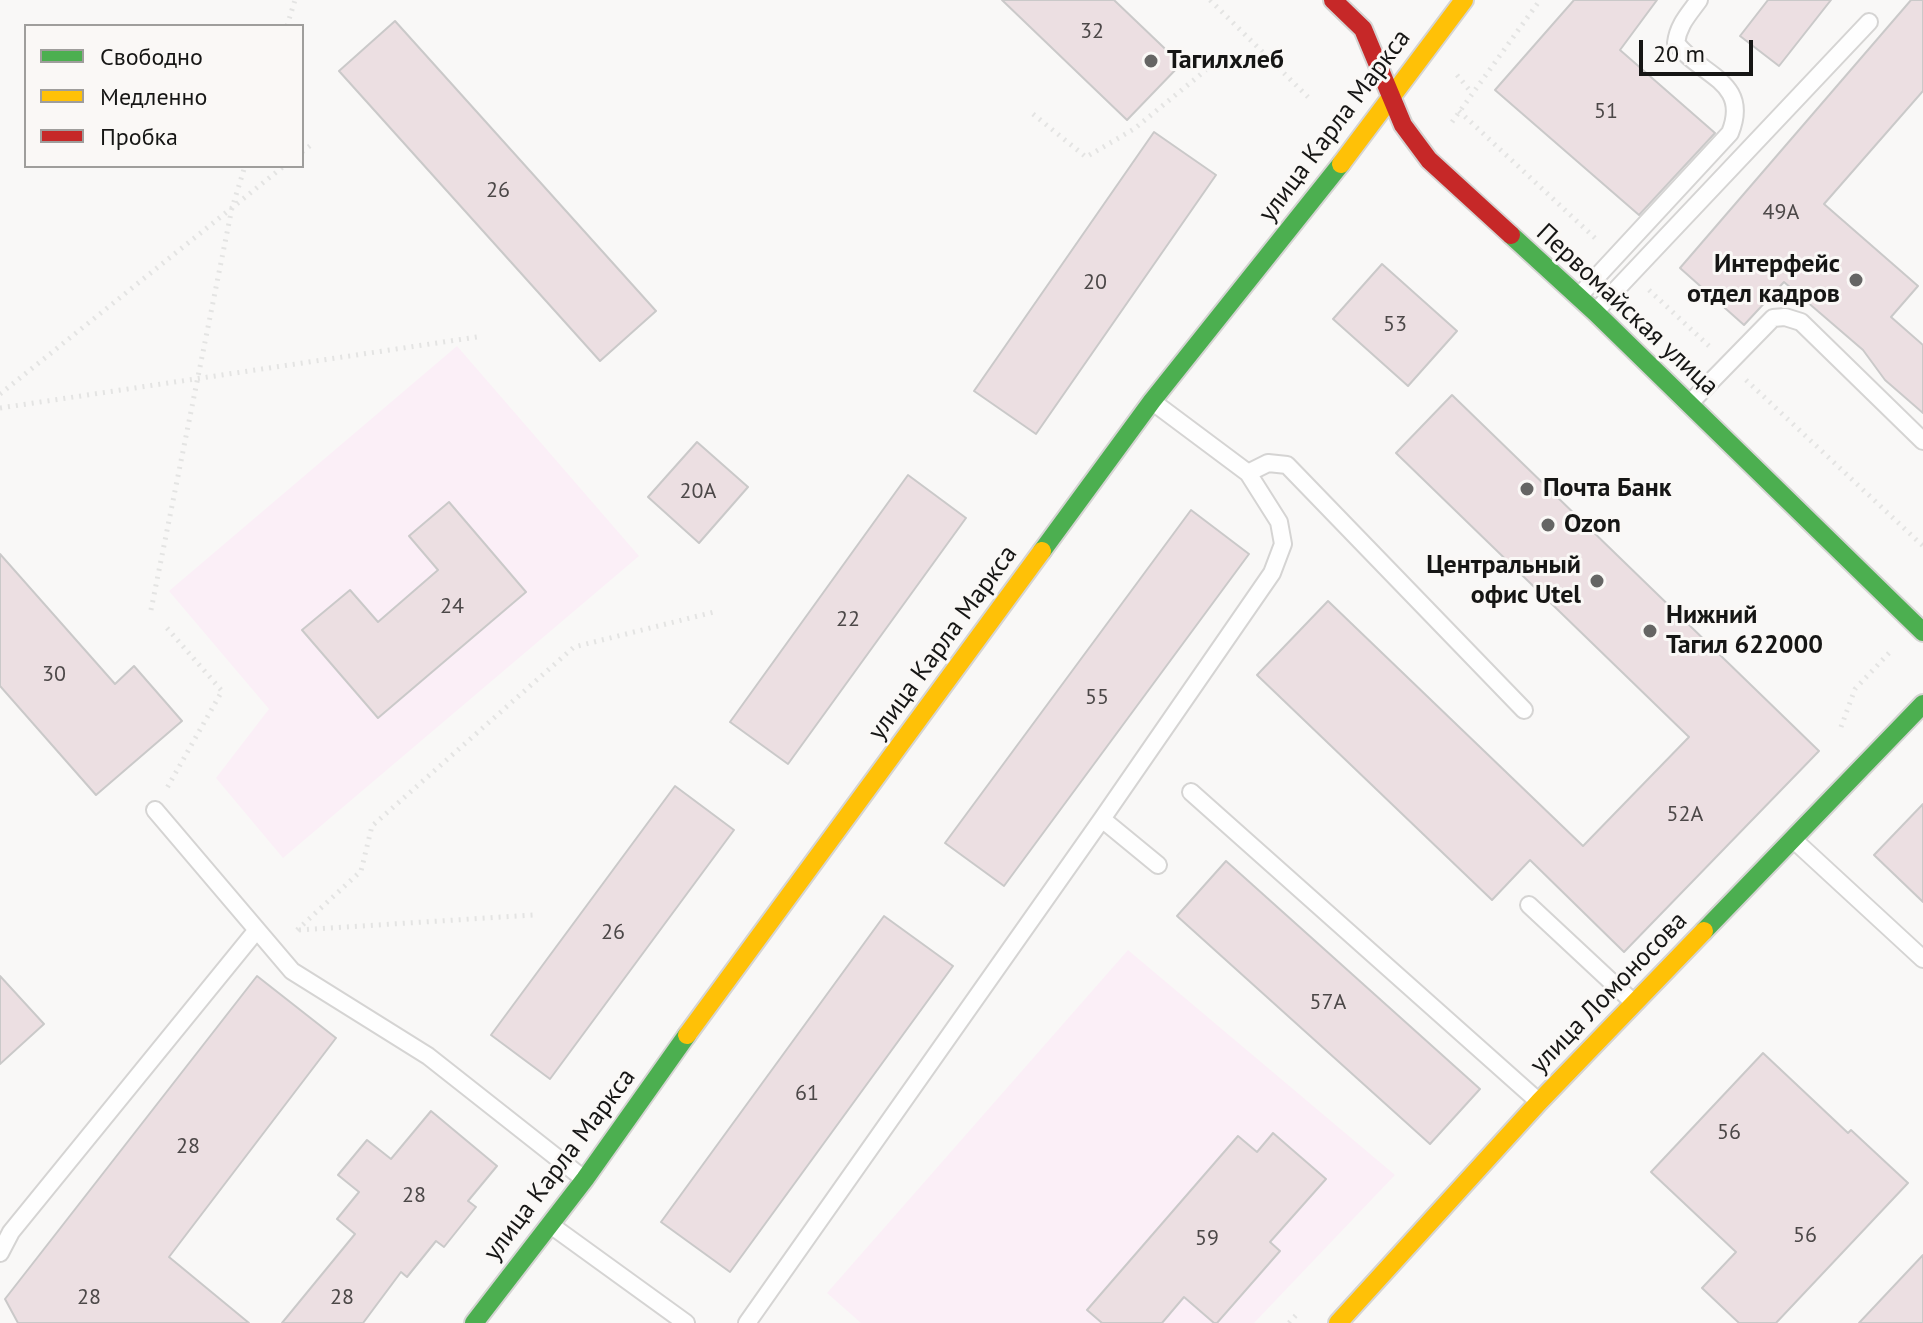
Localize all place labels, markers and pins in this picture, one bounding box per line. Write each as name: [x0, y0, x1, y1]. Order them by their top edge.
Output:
place label: Тагилхлеб: [1167, 45, 1284, 77]
marker: Тагилхлеб: [1142, 52, 1160, 70]
place label: Интерфейс отдел кадров: [1687, 249, 1840, 310]
marker: Интерфейс отдел кадров: [1847, 271, 1865, 289]
place label: Почта Банк: [1543, 473, 1671, 505]
marker: Почта Банк: [1518, 480, 1536, 498]
place label: Ozon: [1564, 509, 1621, 541]
marker: Ozon: [1539, 516, 1557, 534]
place label: Центральный офис Utel: [1426, 550, 1581, 612]
marker: Центральный офис Utel: [1588, 572, 1606, 590]
place label: Нижний Тагил 622000: [1666, 600, 1823, 662]
marker: Нижний Тагил 622000: [1641, 622, 1659, 640]

